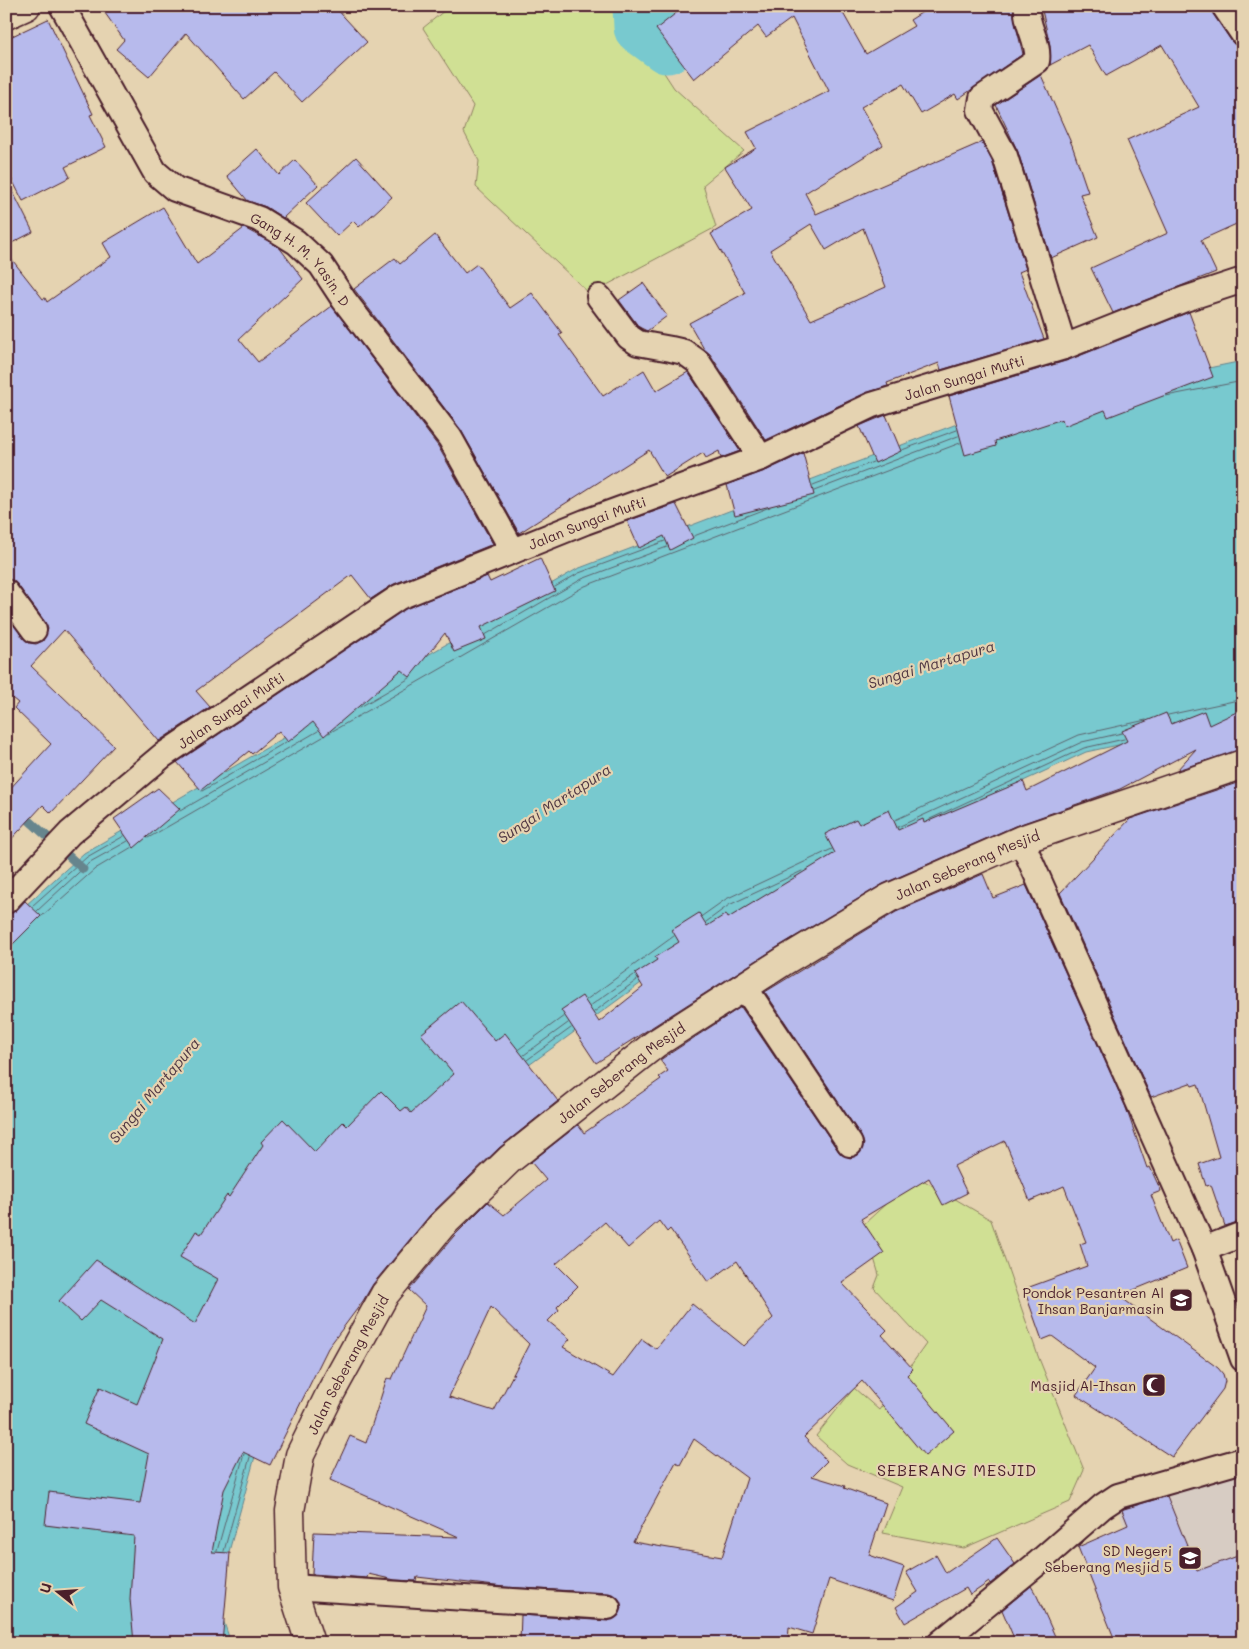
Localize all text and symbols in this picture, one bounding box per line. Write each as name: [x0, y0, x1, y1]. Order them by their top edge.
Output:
street label: Gang H. M. Yasin. D: [248, 207, 355, 310]
street label: Jalan Sungai Mufti: [902, 350, 1027, 404]
street label: Jalan Sungai Mufti: [525, 491, 648, 553]
water label: Sungai Martapura: [865, 635, 997, 693]
street label: Jalan Sungai Mufti: [174, 667, 288, 753]
water label: Sungai Martapura: [493, 759, 615, 847]
street label: Jalan Seberang Mesjid: [892, 825, 1042, 904]
street label: Jalan Seberang Mesjid: [553, 1018, 689, 1127]
water label: Sungai Martapura: [104, 1033, 204, 1147]
place label: Pondok Pesantren Al Ihsan Banjarmasin: [1023, 1283, 1164, 1318]
school or university icon: Pondok Pesantren Al Ihsan Banjarmasin: [1168, 1287, 1194, 1313]
street label: Jalan Seberang Mesjid: [302, 1291, 392, 1437]
mosque icon: Masjid Al-Ihsan: [1141, 1372, 1167, 1398]
place label: Masjid Al-Ihsan: [1031, 1376, 1136, 1395]
district label: SEBERANG MESJID: [877, 1459, 1037, 1480]
place label: SD Negeri Seberang Mesjid 5: [1045, 1541, 1172, 1576]
school or university icon: SD Negeri Seberang Mesjid 5: [1177, 1545, 1203, 1571]
north arrow: [32, 1566, 82, 1616]
text: U: [35, 1581, 56, 1596]

